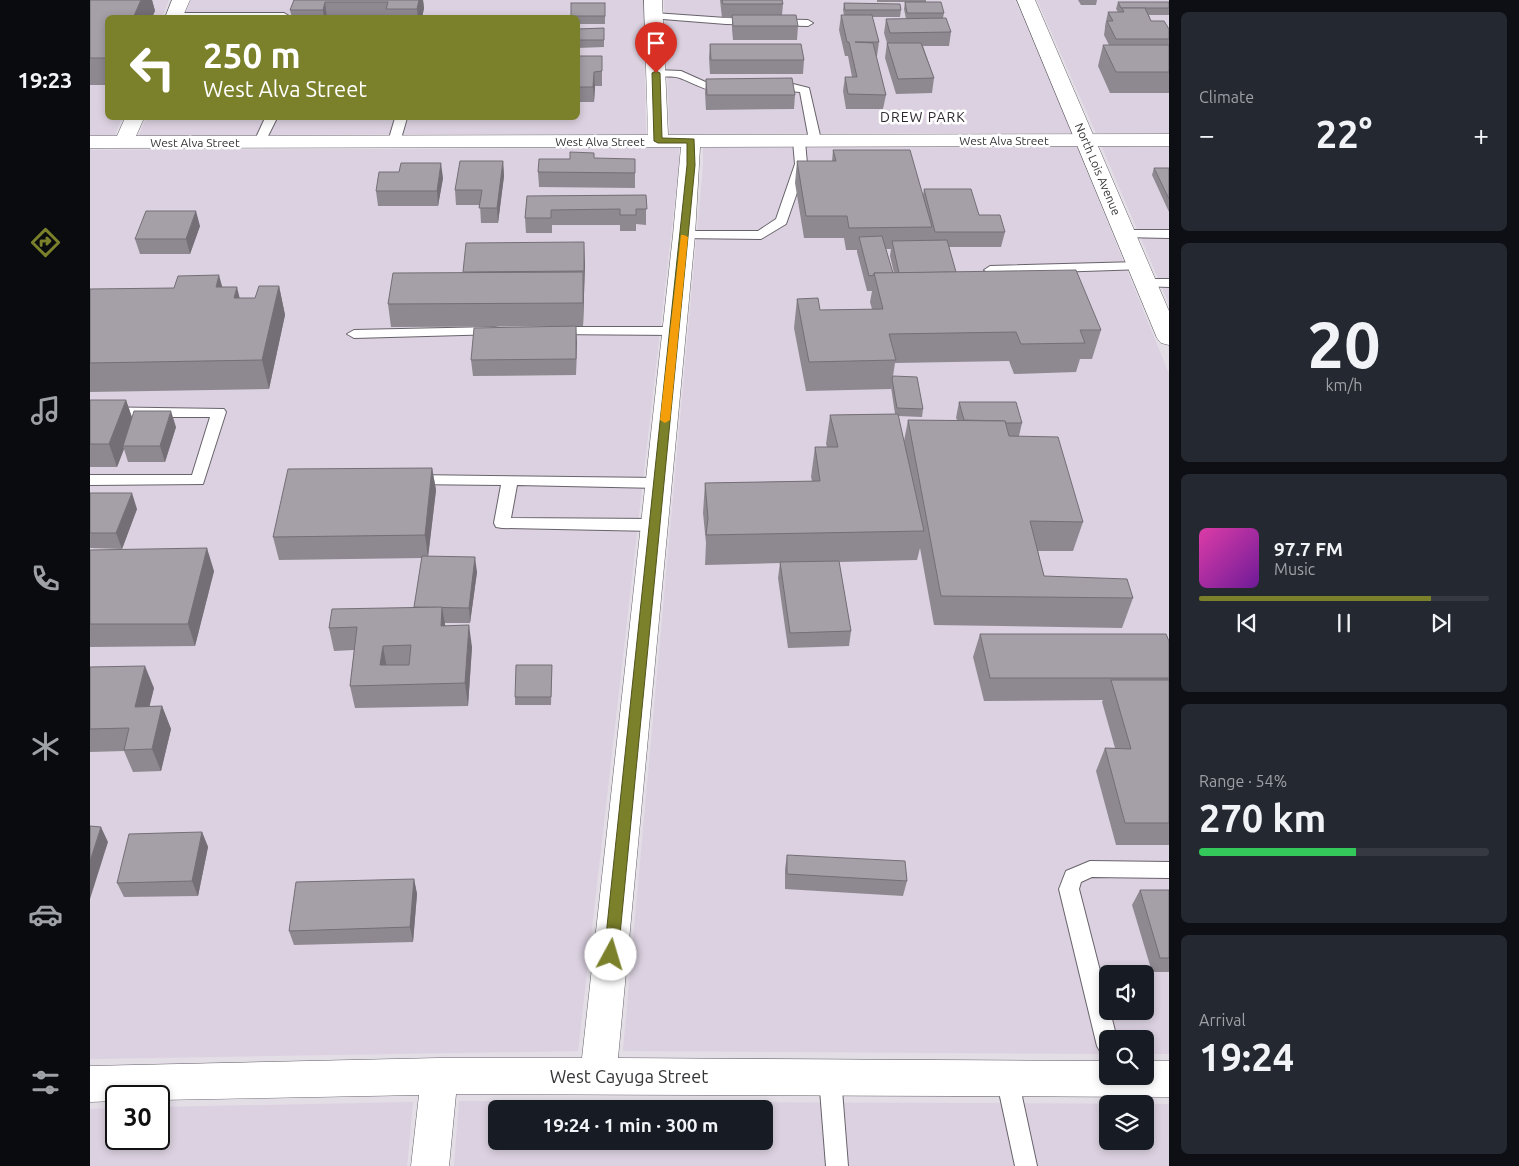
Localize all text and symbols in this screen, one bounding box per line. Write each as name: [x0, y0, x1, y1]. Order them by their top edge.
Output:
pin: [635, 22, 677, 73]
icon: arrive: [642, 29, 670, 57]
icon: left: [120, 35, 185, 100]
text: 250 m: [203, 35, 301, 75]
text: 19:23: [17, 67, 73, 92]
text: West Alva Street: [203, 76, 367, 101]
text: Climate: [1199, 88, 1254, 106]
district label: DREW PARK: [880, 109, 966, 125]
text: 22°: [1316, 113, 1372, 155]
text: −: [1199, 119, 1215, 150]
text: +: [1473, 119, 1489, 150]
street label: North Lois Avenue: [1073, 121, 1123, 217]
street label: West Alva Street: [959, 134, 1049, 147]
street label: West Alva Street: [555, 135, 645, 148]
street label: West Alva Street: [150, 136, 240, 149]
icon: directions: [28, 225, 63, 260]
text: 20: [1307, 307, 1381, 380]
text: km/h: [1326, 376, 1362, 394]
icon: music: [28, 393, 63, 428]
text: 97.7 FM: [1274, 538, 1343, 560]
text: Music: [1274, 560, 1315, 578]
icon: phone: [28, 561, 63, 596]
icon: previous: [1233, 609, 1261, 637]
icon: pause: [1330, 609, 1358, 637]
icon: next: [1427, 609, 1455, 637]
icon: climate: [28, 729, 63, 764]
text: Range · 54%: [1199, 772, 1287, 790]
text: 270 km: [1199, 797, 1326, 839]
icon: car: [28, 897, 63, 932]
position arrow: [584, 928, 636, 980]
map controls: [1099, 965, 1154, 1150]
button: sound: [1099, 965, 1154, 1020]
text: Arrival: [1199, 1011, 1246, 1029]
button: search: [1099, 1030, 1154, 1085]
text: 19:24: [1199, 1036, 1294, 1078]
icon: filters: [28, 1065, 63, 1100]
street label: West Cayuga Street: [550, 1066, 708, 1086]
speed limit sign: 30: [105, 1085, 170, 1150]
button: layers: [1099, 1095, 1154, 1150]
text: 19:24 · 1 min · 300 m: [543, 1114, 718, 1136]

